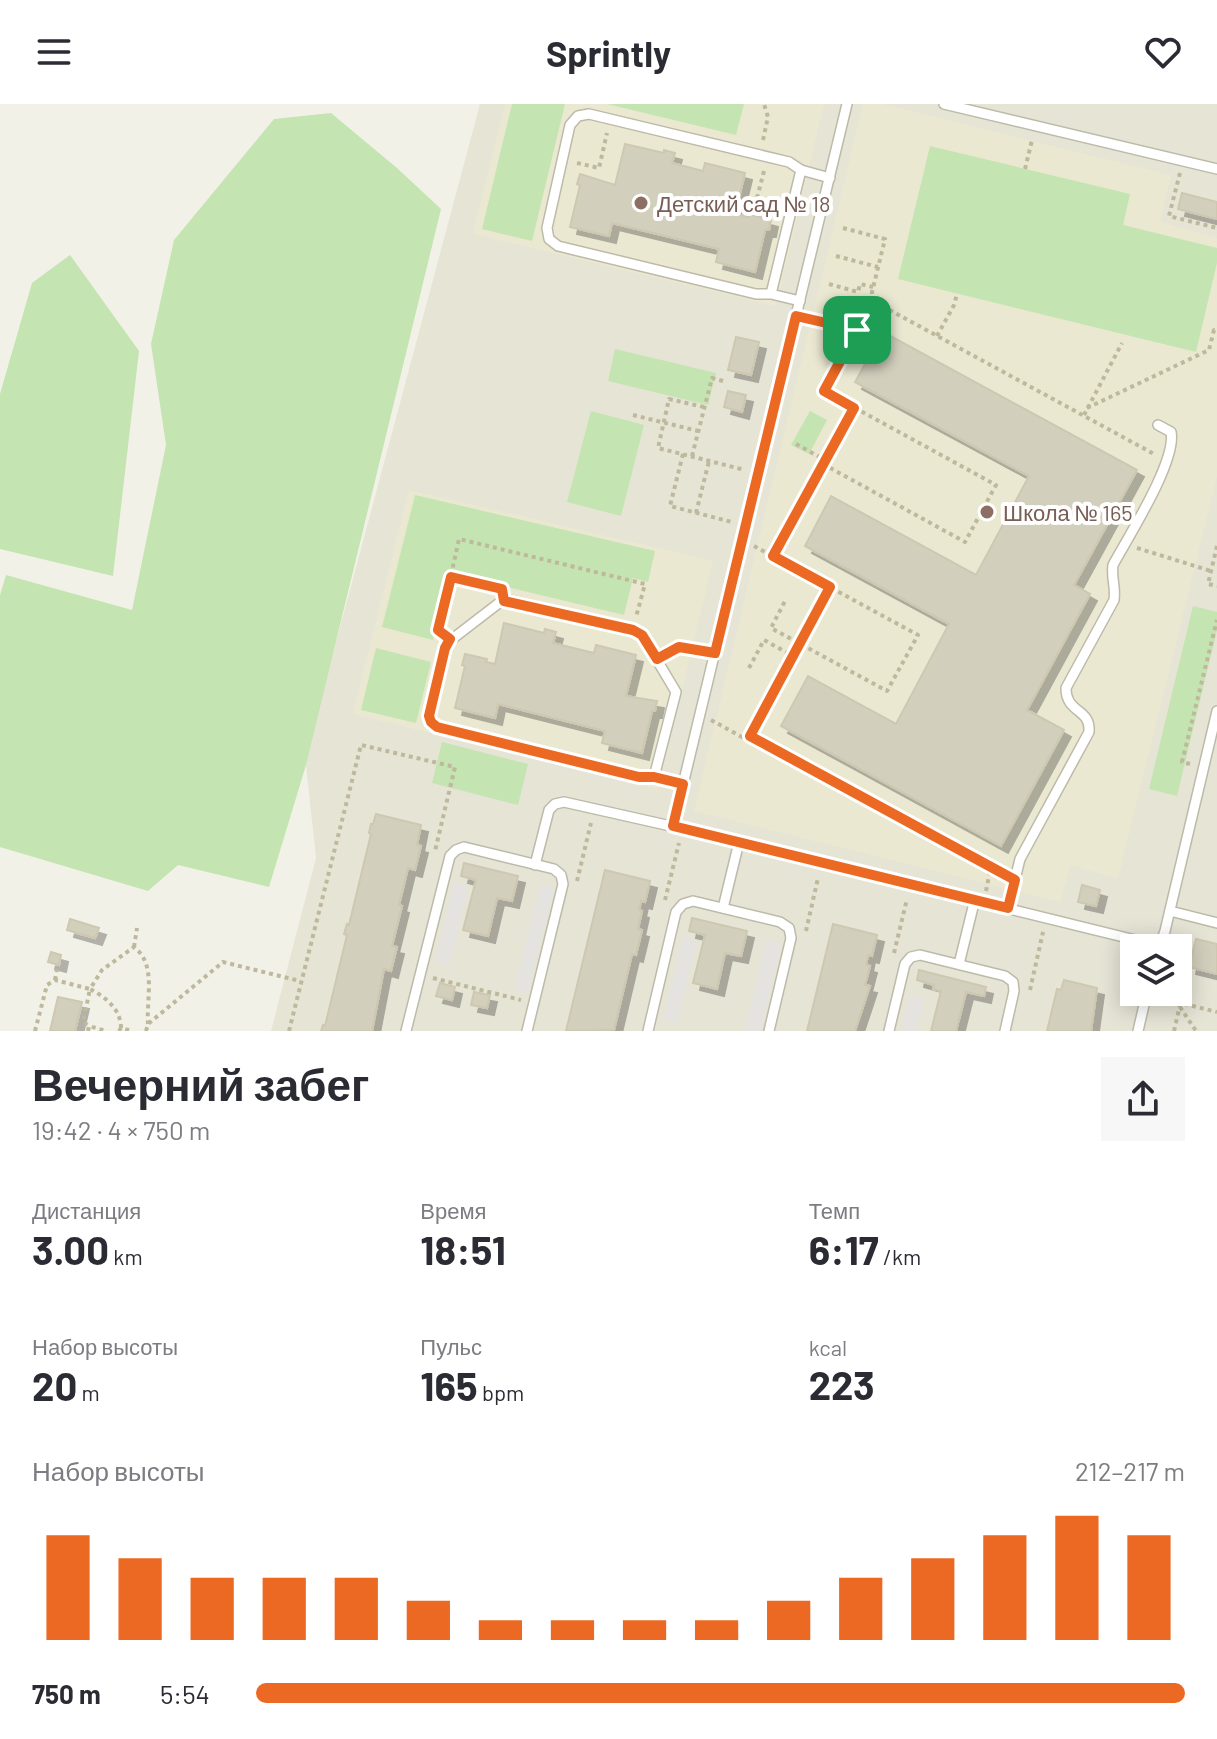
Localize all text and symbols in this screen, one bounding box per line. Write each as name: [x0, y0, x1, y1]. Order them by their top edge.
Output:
icon: menu: [32, 30, 76, 74]
icon: heart: [1141, 30, 1185, 74]
text: Sprintly: [546, 31, 671, 74]
place label: Детский сад № 18: [657, 190, 830, 217]
marker: Детский сад № 18: [632, 194, 650, 212]
pin: [823, 296, 891, 364]
icon: arrive: [835, 308, 879, 352]
place label: Школа № 165: [1003, 499, 1133, 525]
marker: Школа № 165: [978, 503, 996, 521]
map controls: [1120, 934, 1192, 1006]
button: layers: [1120, 934, 1192, 1006]
text: Вечерний забег: [32, 1057, 369, 1110]
button: share: [1101, 1057, 1185, 1141]
text: 19:42 · 4 × 750 m: [32, 1114, 210, 1145]
text: Дистанция: [32, 1197, 141, 1223]
text: Время: [420, 1197, 487, 1223]
text: Темп: [809, 1197, 860, 1223]
text: 3.00: [32, 1225, 109, 1273]
text: 18:51: [420, 1225, 506, 1273]
text: 6:17: [809, 1225, 879, 1273]
text: km: [109, 1243, 143, 1269]
text: /km: [879, 1243, 921, 1269]
text: Набор высоты: [32, 1333, 178, 1359]
text: Пульс: [420, 1333, 482, 1359]
text: kcal: [809, 1334, 847, 1360]
text: 223: [809, 1360, 875, 1408]
text: 20: [32, 1361, 77, 1409]
text: 165: [420, 1361, 478, 1409]
text: m: [77, 1379, 100, 1405]
text: bpm: [478, 1379, 524, 1405]
text: Набор высоты: [32, 1455, 205, 1486]
text: 212–217 m: [1075, 1455, 1185, 1486]
text: 750 m: [32, 1678, 101, 1709]
text: 5:54: [160, 1678, 210, 1709]

